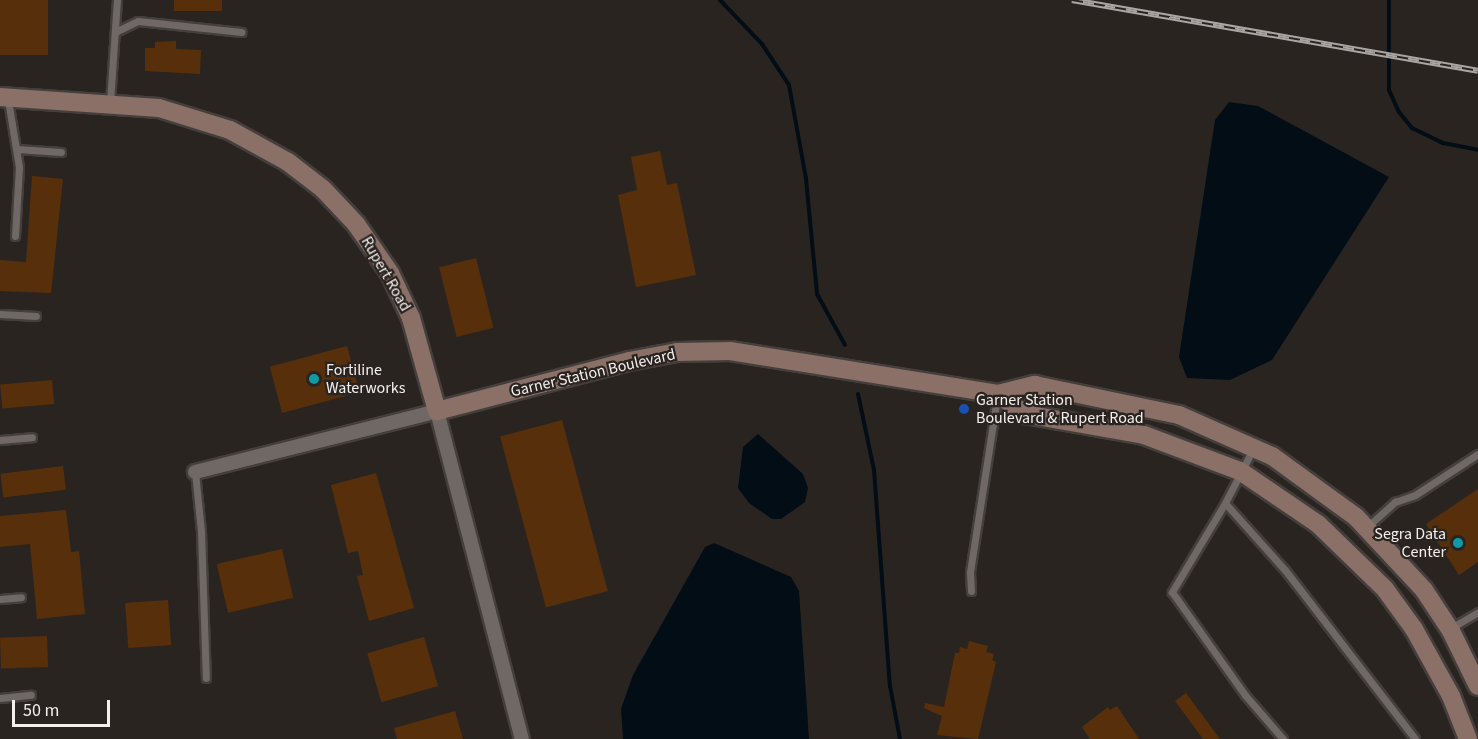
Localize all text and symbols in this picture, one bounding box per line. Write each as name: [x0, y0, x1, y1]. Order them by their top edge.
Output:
street label: Rupert Road: [357, 233, 415, 315]
street label: Garner Station Boulevard: [509, 345, 677, 401]
place label: Fortiline Waterworks: [326, 360, 405, 398]
marker: Fortiline Waterworks: [307, 372, 321, 386]
place label: Garner Station Boulevard & Rupert Road: [976, 390, 1144, 428]
marker: Garner Station Boulevard & Rupert Road: [957, 402, 971, 416]
place label: Segra Data Center: [1374, 524, 1446, 562]
marker: Segra Data Center: [1451, 536, 1465, 550]
scale bar: [15, 688, 112, 726]
text: 50 m: [23, 698, 59, 723]

